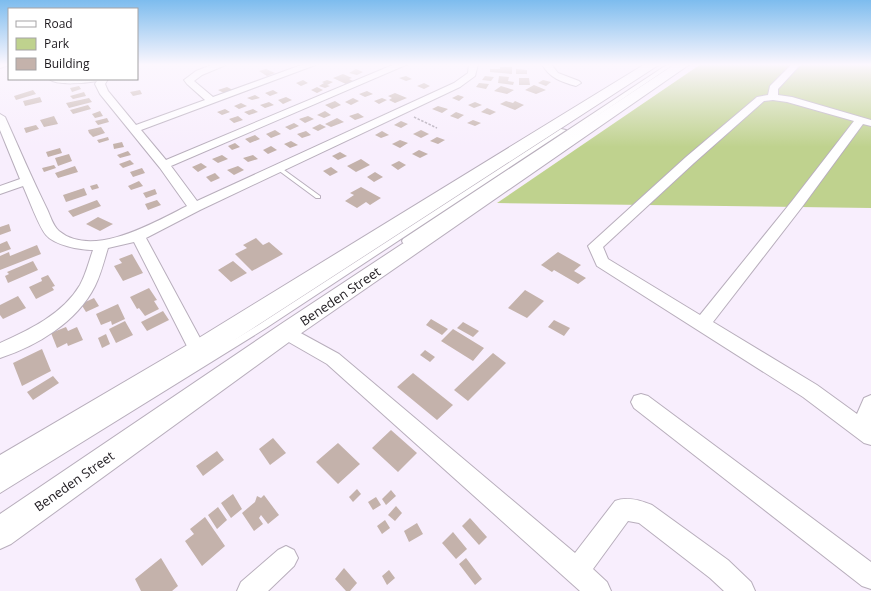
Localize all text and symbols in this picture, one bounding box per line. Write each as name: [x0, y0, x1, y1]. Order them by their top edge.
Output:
legend: [8, 8, 138, 80]
text: Road: [44, 15, 73, 32]
text: Park: [44, 35, 70, 52]
text: Building: [44, 55, 90, 72]
street label: Beneden Street: [296, 262, 384, 330]
street label: Beneden Street: [30, 446, 118, 515]

